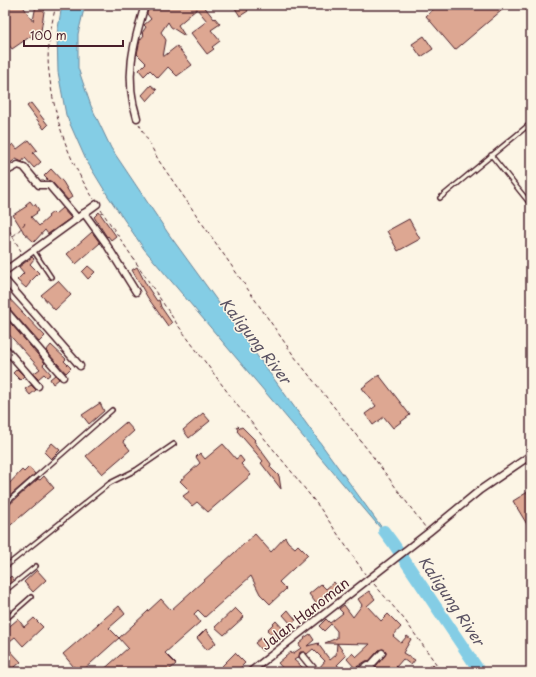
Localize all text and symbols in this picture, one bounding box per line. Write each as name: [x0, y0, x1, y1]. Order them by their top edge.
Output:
scale bar: [24, 22, 123, 48]
text: 100 m: [30, 26, 67, 44]
water label: Kaligung River: [215, 292, 299, 390]
water label: Kaligung River: [414, 551, 492, 651]
street label: Jalan Hanoman: [256, 572, 353, 655]

